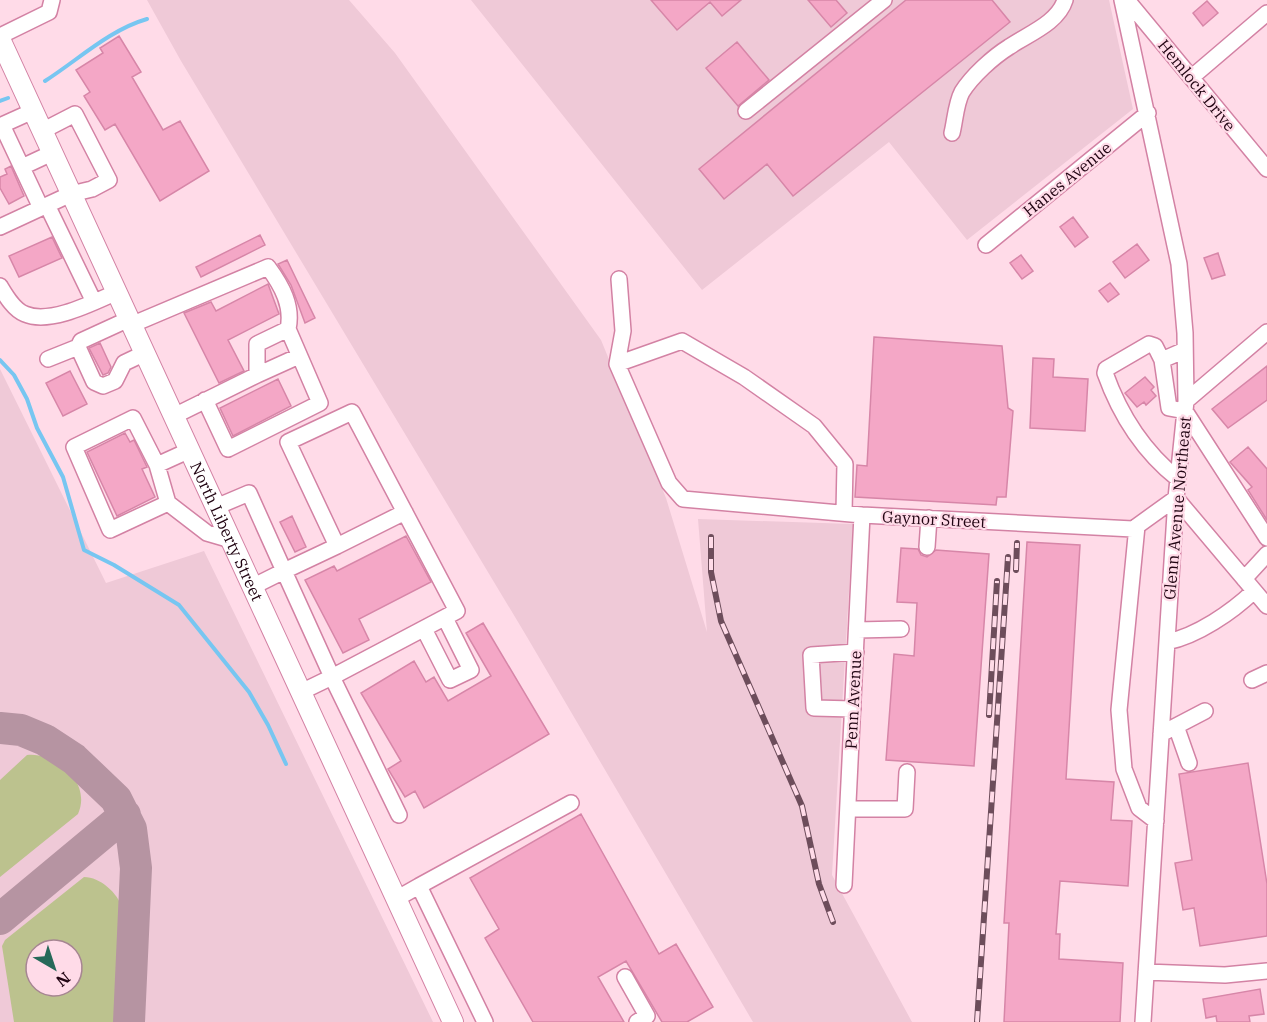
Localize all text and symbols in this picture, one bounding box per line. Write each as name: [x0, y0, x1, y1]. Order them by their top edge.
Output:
street label: Hemlock Drive: [1154, 35, 1240, 135]
street label: Hanes Avenue: [1019, 137, 1115, 221]
street label: Glenn Avenue Northeast: [1159, 415, 1195, 601]
street label: North Liberty Street: [186, 458, 268, 604]
street label: Gaynor Street: [882, 506, 987, 532]
street label: Penn Avenue: [840, 650, 866, 750]
north arrow: [24, 938, 84, 998]
text: N: [52, 968, 75, 991]

